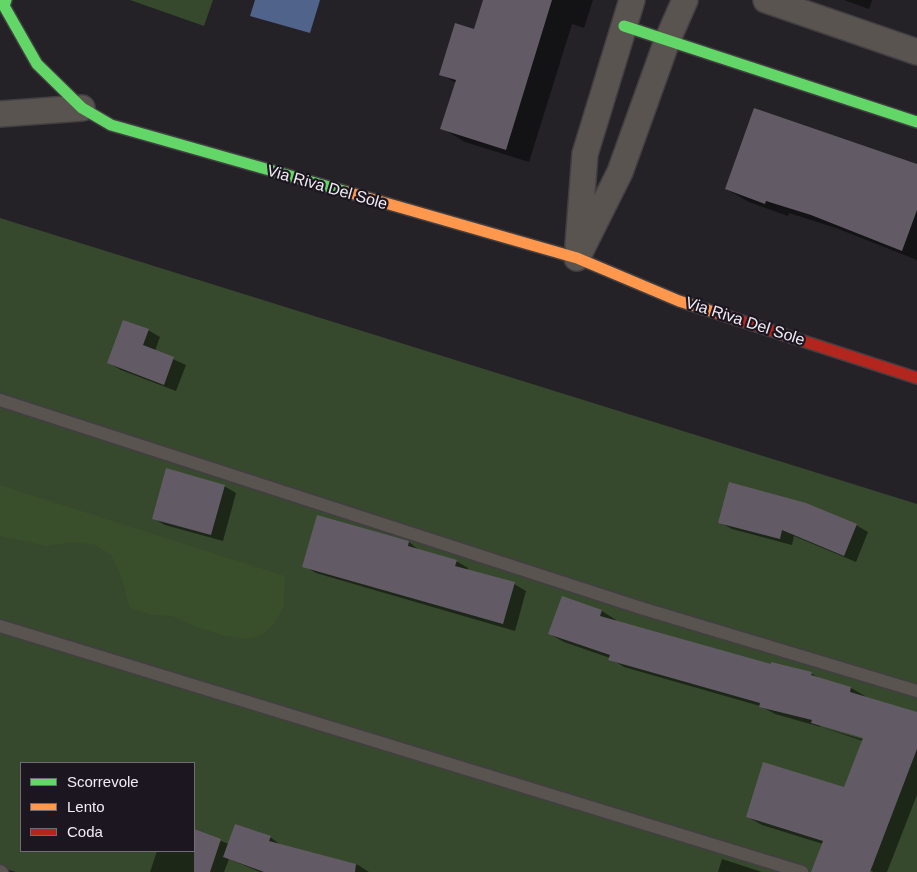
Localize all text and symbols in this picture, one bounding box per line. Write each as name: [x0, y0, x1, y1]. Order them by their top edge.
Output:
street label: Via Riva Del Sole: [265, 162, 389, 214]
street label: Via Riva Del Sole: [683, 294, 807, 350]
legend: [20, 762, 195, 852]
text: Scorrevole: [67, 773, 139, 790]
text: Lento: [67, 798, 105, 815]
text: Coda: [67, 823, 103, 840]

